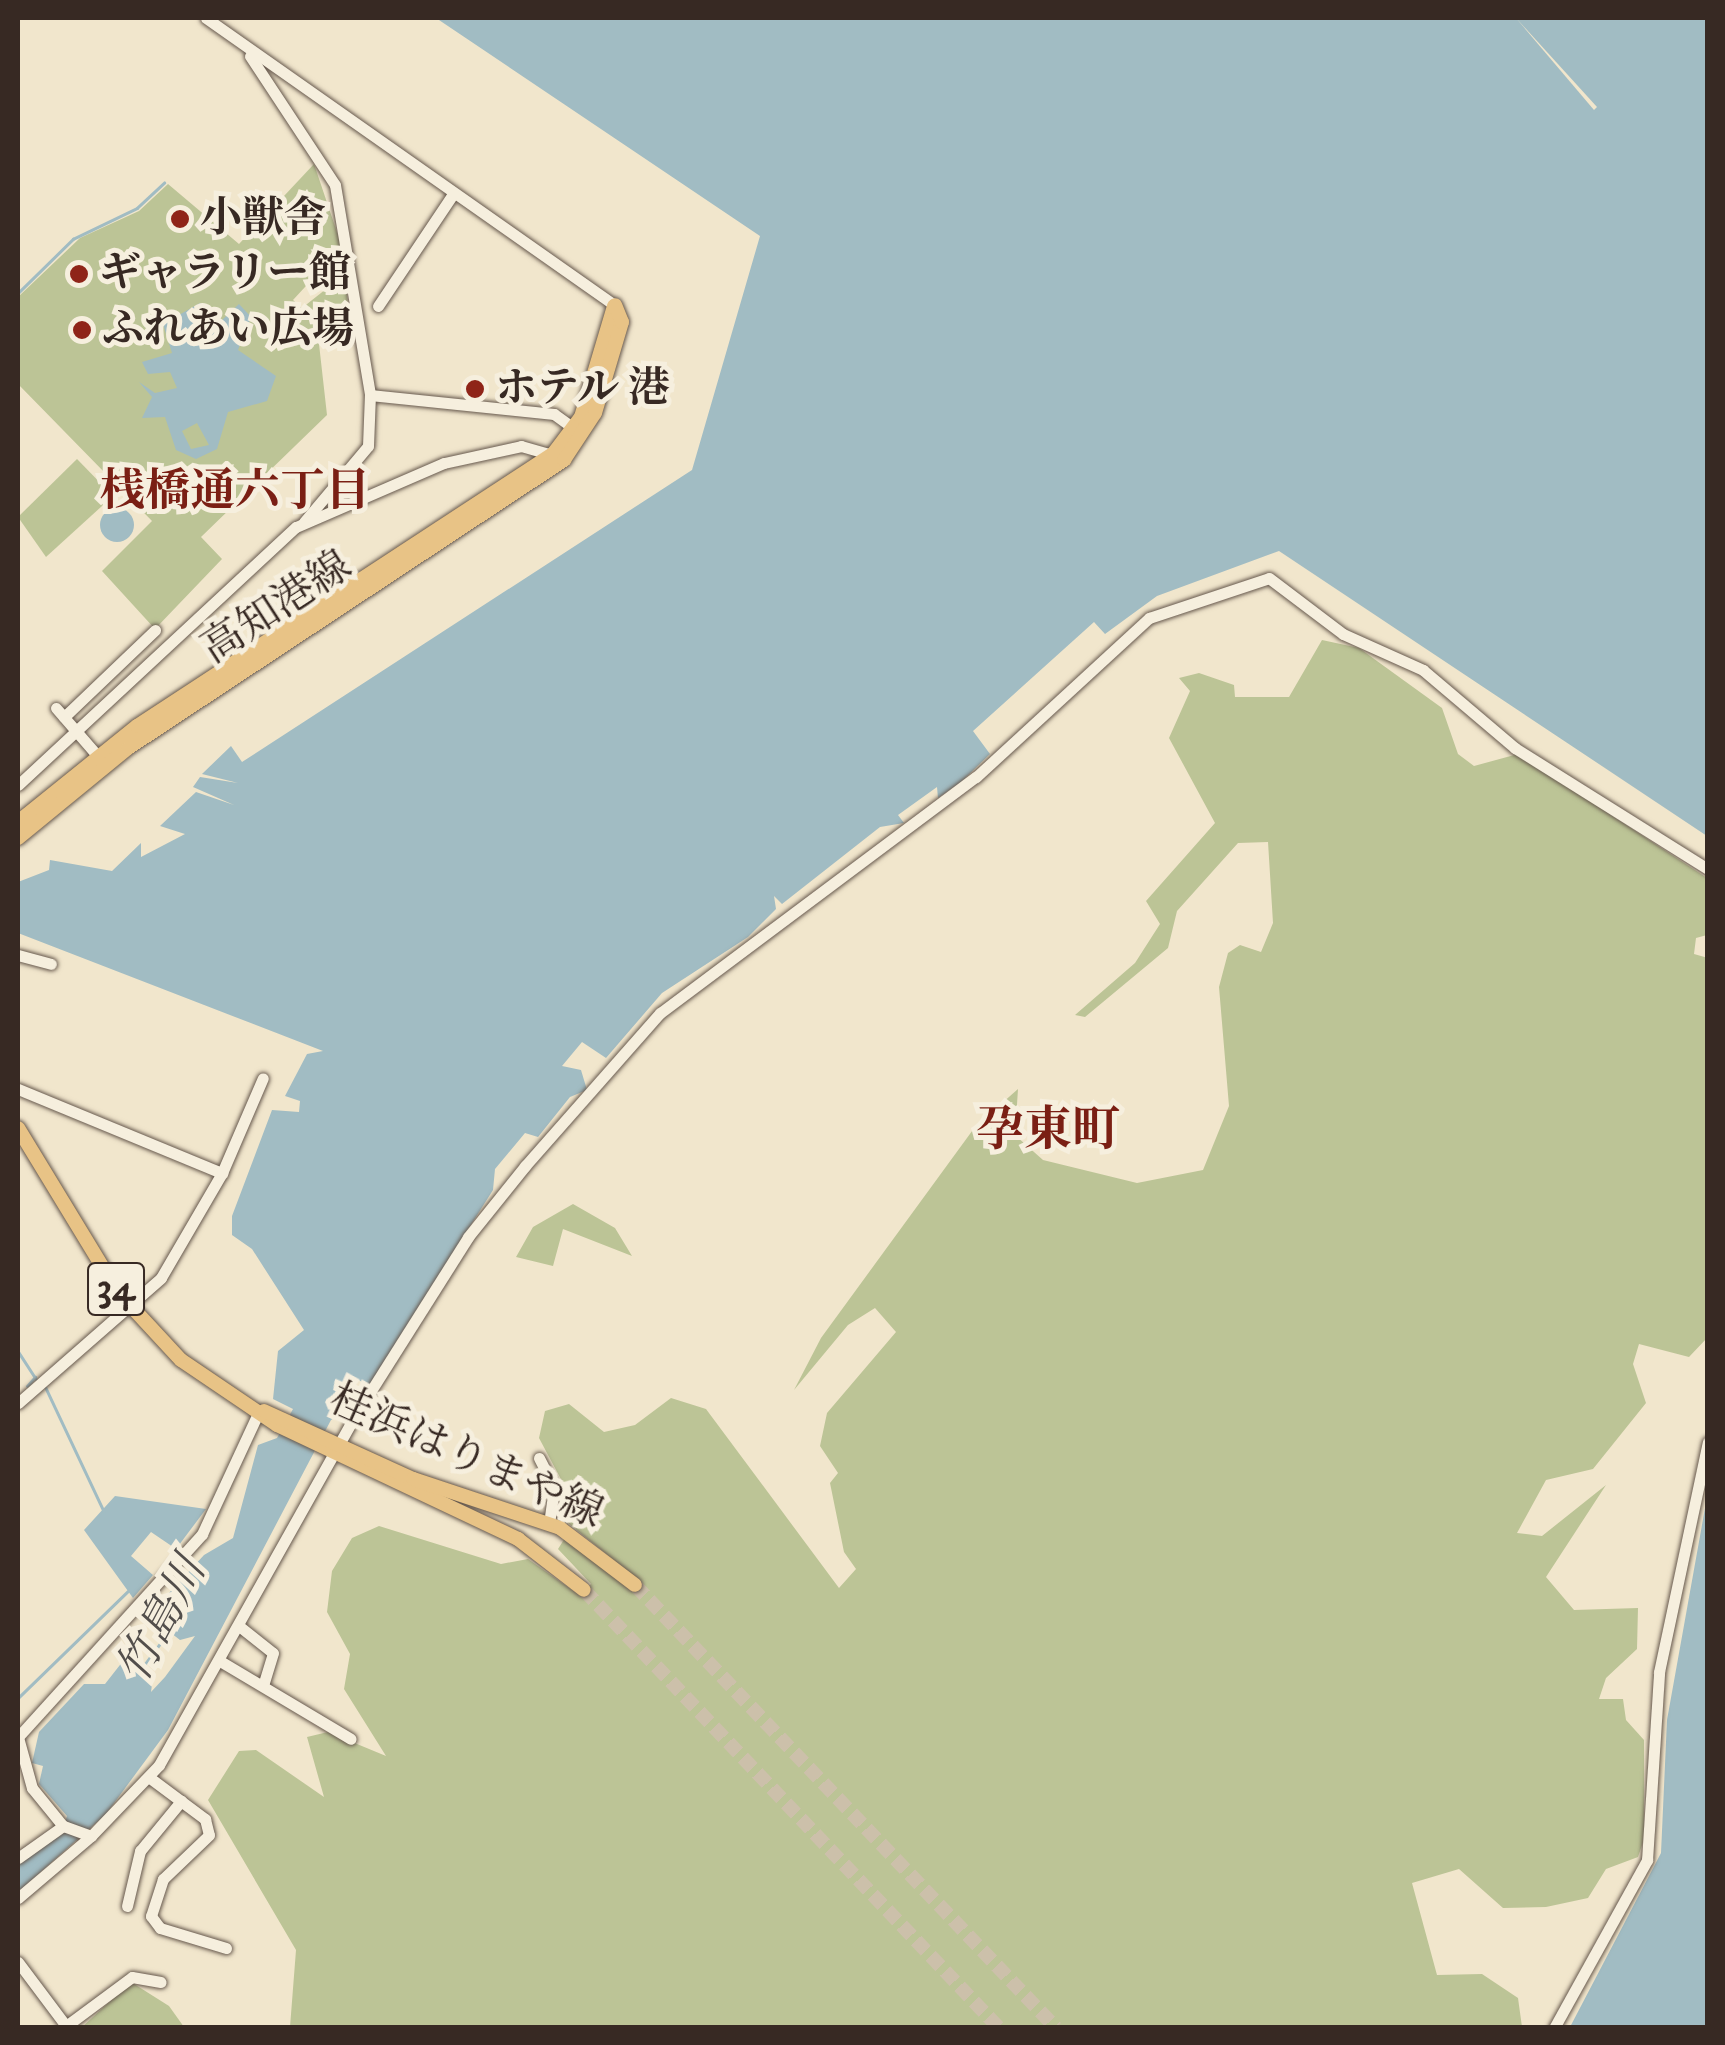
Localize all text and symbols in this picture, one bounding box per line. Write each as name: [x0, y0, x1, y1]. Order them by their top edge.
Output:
place label: 小獣舎: [200, 194, 326, 244]
marker: 小獣舎: [169, 208, 191, 230]
place label: ギャラリー館: [99, 249, 351, 299]
marker: ギャラリー館: [68, 263, 90, 285]
place label: ふれあい広場: [102, 305, 354, 355]
marker: ふれあい広場: [71, 319, 93, 341]
place label: ホテル 港: [495, 364, 672, 414]
marker: ホテル 港: [464, 378, 486, 400]
district label: 桟橋通六丁目: [100, 466, 370, 520]
street label: 高知港線: [193, 541, 361, 675]
district label: 孕東町: [976, 1103, 1120, 1161]
road number: 34: [86, 1254, 146, 1324]
street label: 桂浜はりまや線: [321, 1374, 611, 1540]
water label: 竹島川: [107, 1549, 219, 1693]

